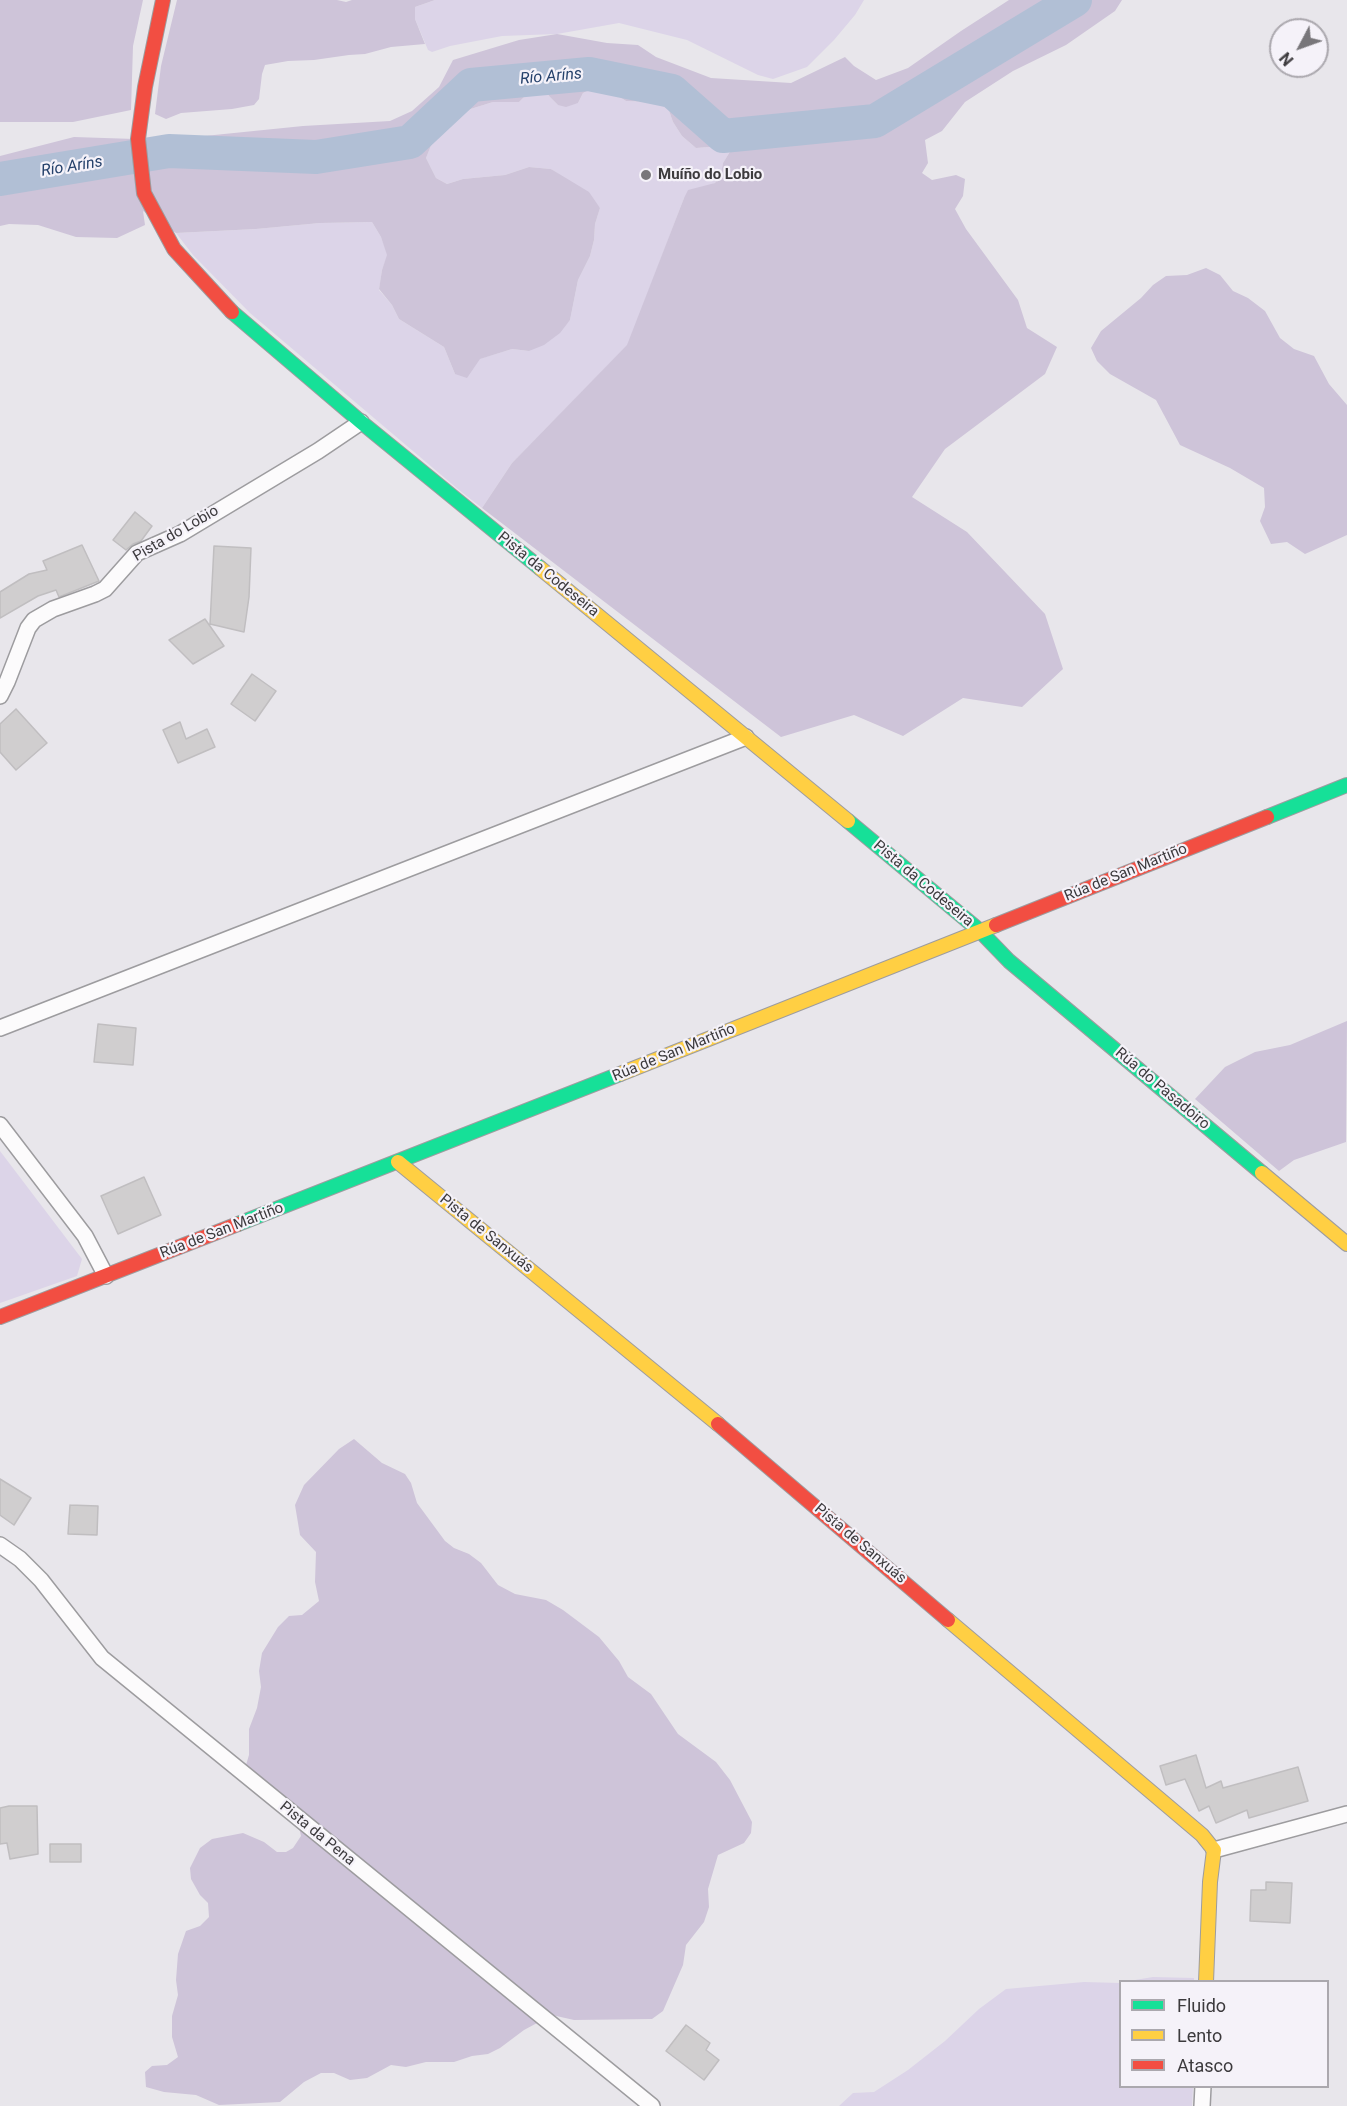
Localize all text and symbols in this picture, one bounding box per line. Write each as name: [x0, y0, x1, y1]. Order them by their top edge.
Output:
north arrow: [1269, 18, 1329, 78]
text: N: [1276, 48, 1297, 69]
water label: Río Aríns: [519, 65, 583, 89]
water label: Río Aríns: [40, 153, 104, 181]
place label: Muíño do Lobio: [658, 166, 762, 184]
marker: Muíño do Lobio: [639, 168, 653, 182]
street label: Pista do Lobio: [130, 502, 222, 566]
street label: Pista da Codeseira: [494, 529, 602, 621]
street label: Pista da Codeseira: [869, 837, 977, 931]
street label: Rúa de San Martiño: [1062, 840, 1190, 906]
street label: Rúa de San Martiño: [610, 1020, 738, 1086]
street label: Rúa do Pasadoiro: [1111, 1044, 1213, 1134]
street label: Pista de Sanxuás: [436, 1191, 536, 1277]
street label: Rúa de San Martiño: [158, 1199, 286, 1263]
street label: Pista de Sanxuás: [810, 1500, 910, 1588]
street label: Pista da Pena: [276, 1798, 358, 1870]
legend: [1119, 1980, 1329, 2088]
text: Fluido: [1177, 1995, 1226, 2016]
text: Lento: [1177, 2025, 1222, 2046]
text: Atasco: [1177, 2055, 1233, 2076]

